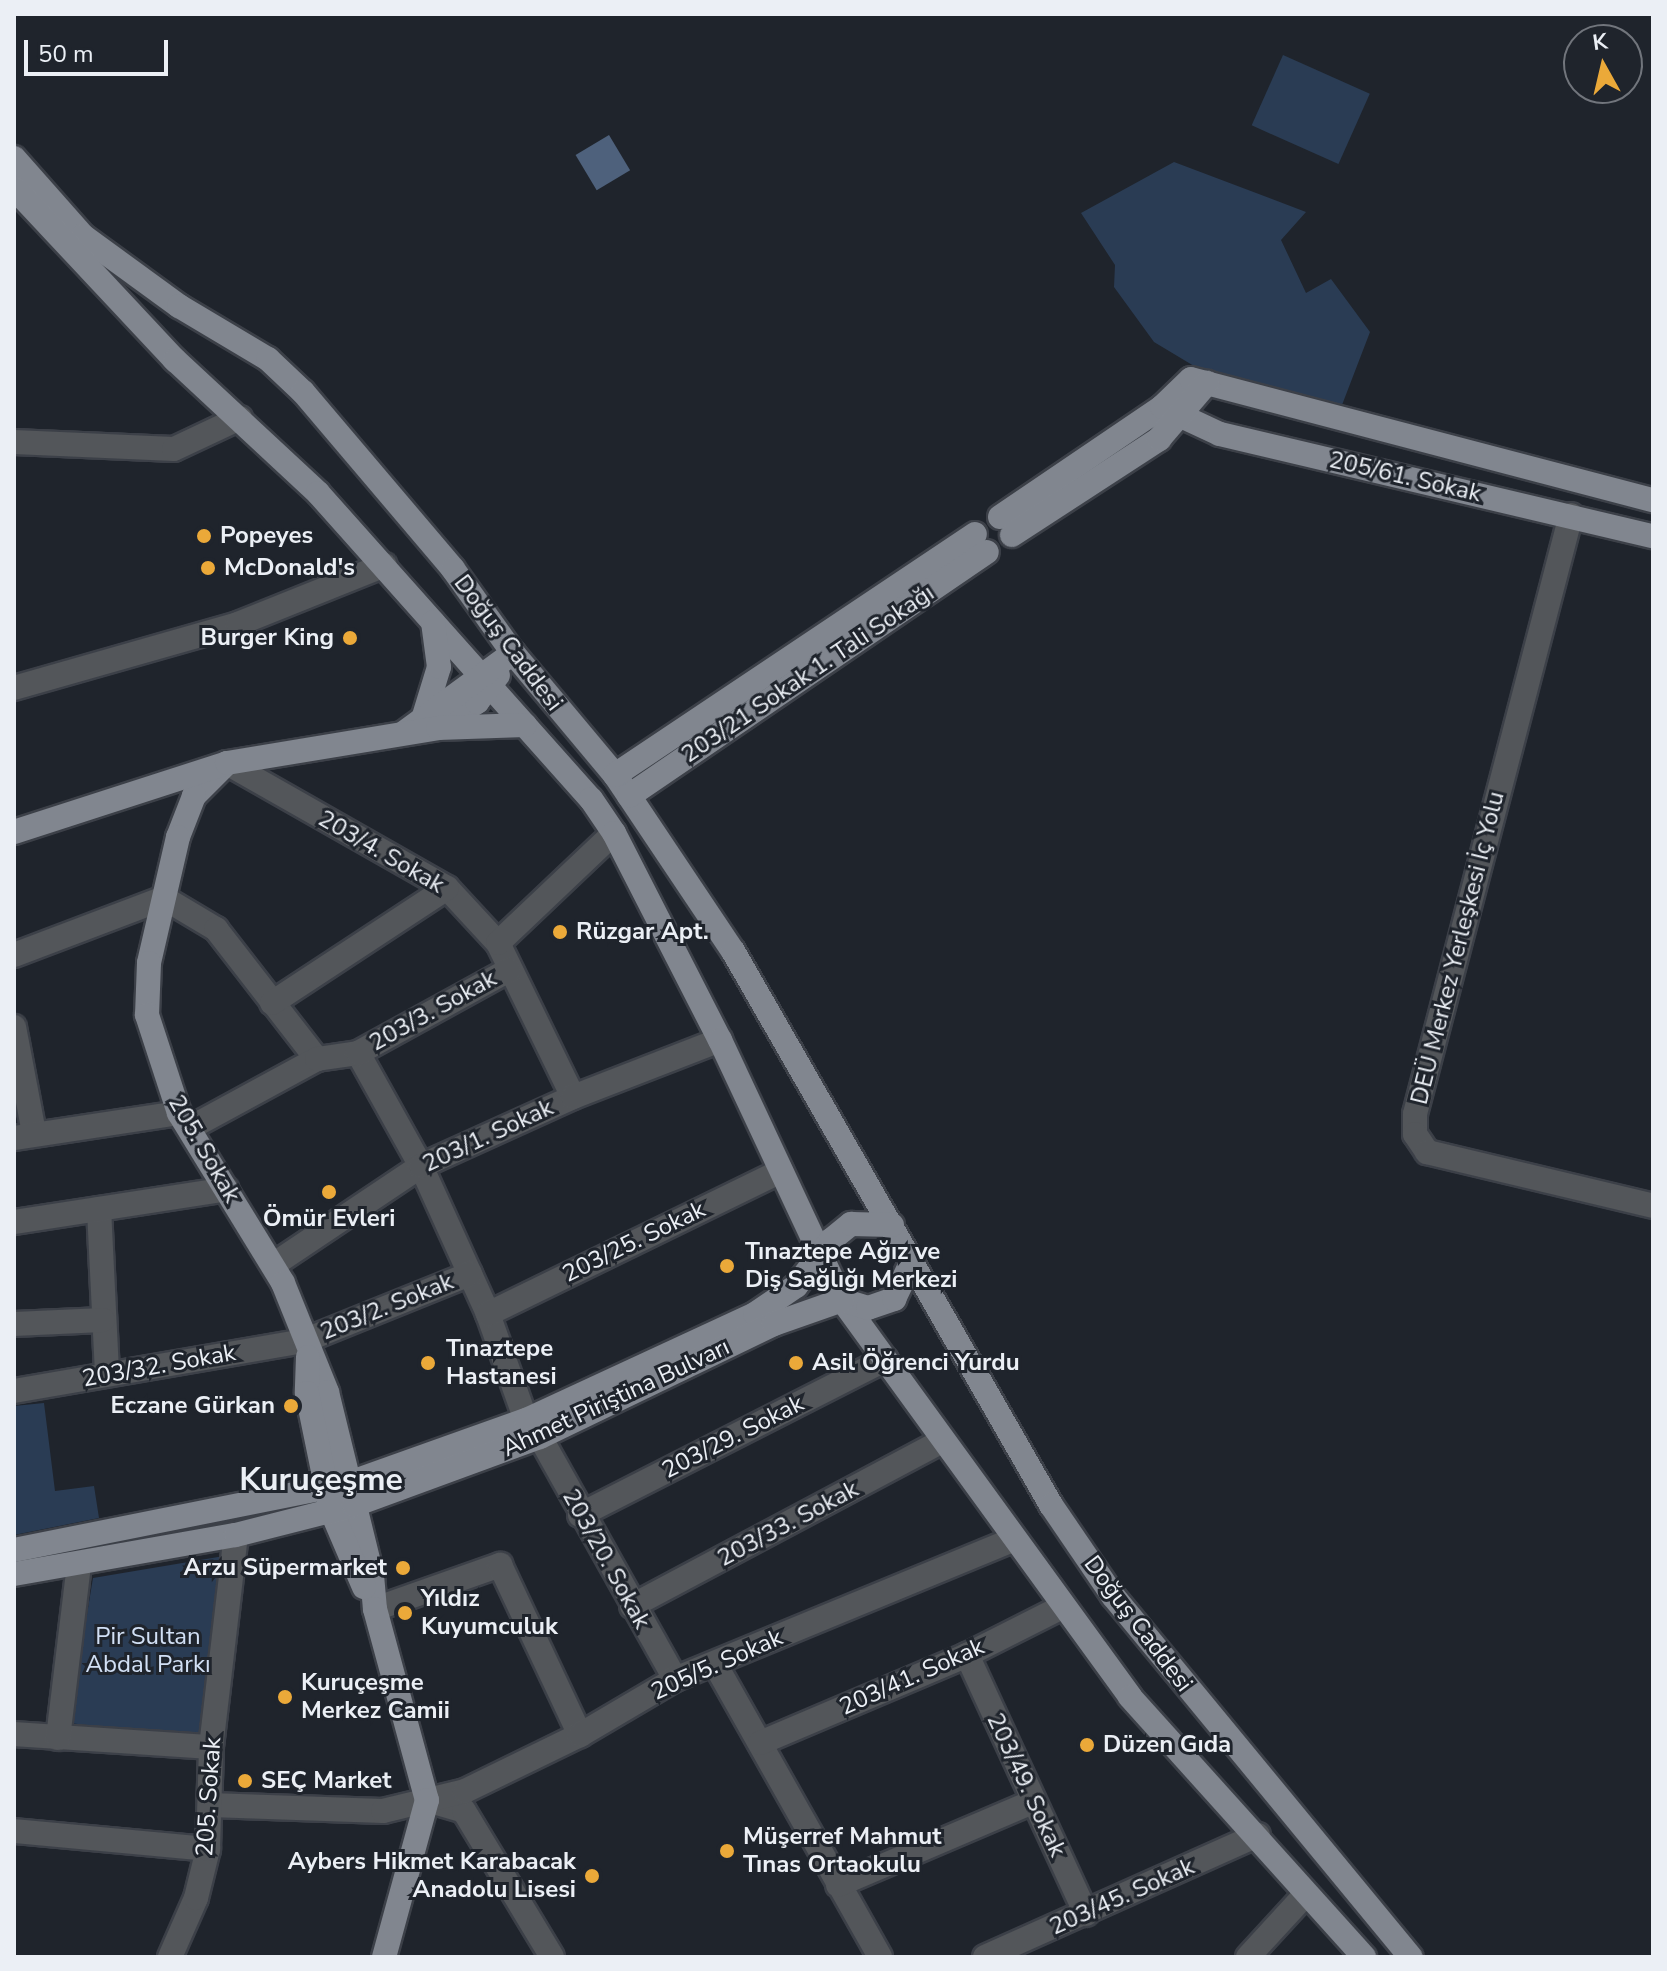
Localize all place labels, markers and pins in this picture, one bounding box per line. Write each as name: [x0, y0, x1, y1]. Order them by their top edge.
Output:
place label: Popeyes: [220, 522, 313, 550]
marker: Popeyes: [195, 527, 213, 545]
place label: McDonald's: [224, 554, 355, 582]
marker: McDonald's: [199, 559, 217, 577]
place label: Burger King: [200, 624, 334, 652]
marker: Burger King: [341, 629, 359, 647]
place label: Rüzgar Apt.: [576, 918, 709, 946]
marker: Rüzgar Apt.: [551, 923, 569, 941]
marker: Ömür Evleri: [320, 1183, 338, 1201]
place label: Ömür Evleri: [263, 1205, 395, 1233]
place label: Tınaztepe Ağız ve Diş Sağlığı Merkezi: [745, 1238, 957, 1294]
marker: Tınaztepe Ağız ve Diş Sağlığı Merkezi: [716, 1255, 738, 1277]
place label: Tınaztepe Hastanesi: [446, 1335, 556, 1391]
place label: Asil Öğrenci Yurdu: [812, 1349, 1020, 1377]
marker: Tınaztepe Hastanesi: [417, 1352, 439, 1374]
marker: Asil Öğrenci Yurdu: [787, 1354, 805, 1372]
place label: Eczane Gürkan: [111, 1392, 275, 1420]
marker: Eczane Gürkan: [282, 1397, 300, 1415]
place label: Arzu Süpermarket: [184, 1554, 387, 1582]
marker: Arzu Süpermarket: [394, 1559, 412, 1577]
place label: Yıldız Kuyumculuk: [421, 1585, 558, 1641]
marker: Yıldız Kuyumculuk: [396, 1604, 414, 1622]
place label: Kuruçeşme Merkez Camii: [301, 1669, 450, 1725]
marker: Kuruçeşme Merkez Camii: [276, 1688, 294, 1706]
place label: Düzen Gıda: [1103, 1731, 1231, 1759]
marker: Düzen Gıda: [1078, 1736, 1096, 1754]
place label: SEÇ Market: [261, 1767, 391, 1795]
marker: SEÇ Market: [236, 1772, 254, 1790]
place label: Müşerref Mahmut Tınas Ortaokulu: [743, 1823, 941, 1879]
marker: Müşerref Mahmut Tınas Ortaokulu: [718, 1842, 736, 1860]
place label: Aybers Hikmet Karabacak Anadolu Lisesi: [288, 1848, 576, 1904]
marker: Aybers Hikmet Karabacak Anadolu Lisesi: [583, 1867, 601, 1885]

